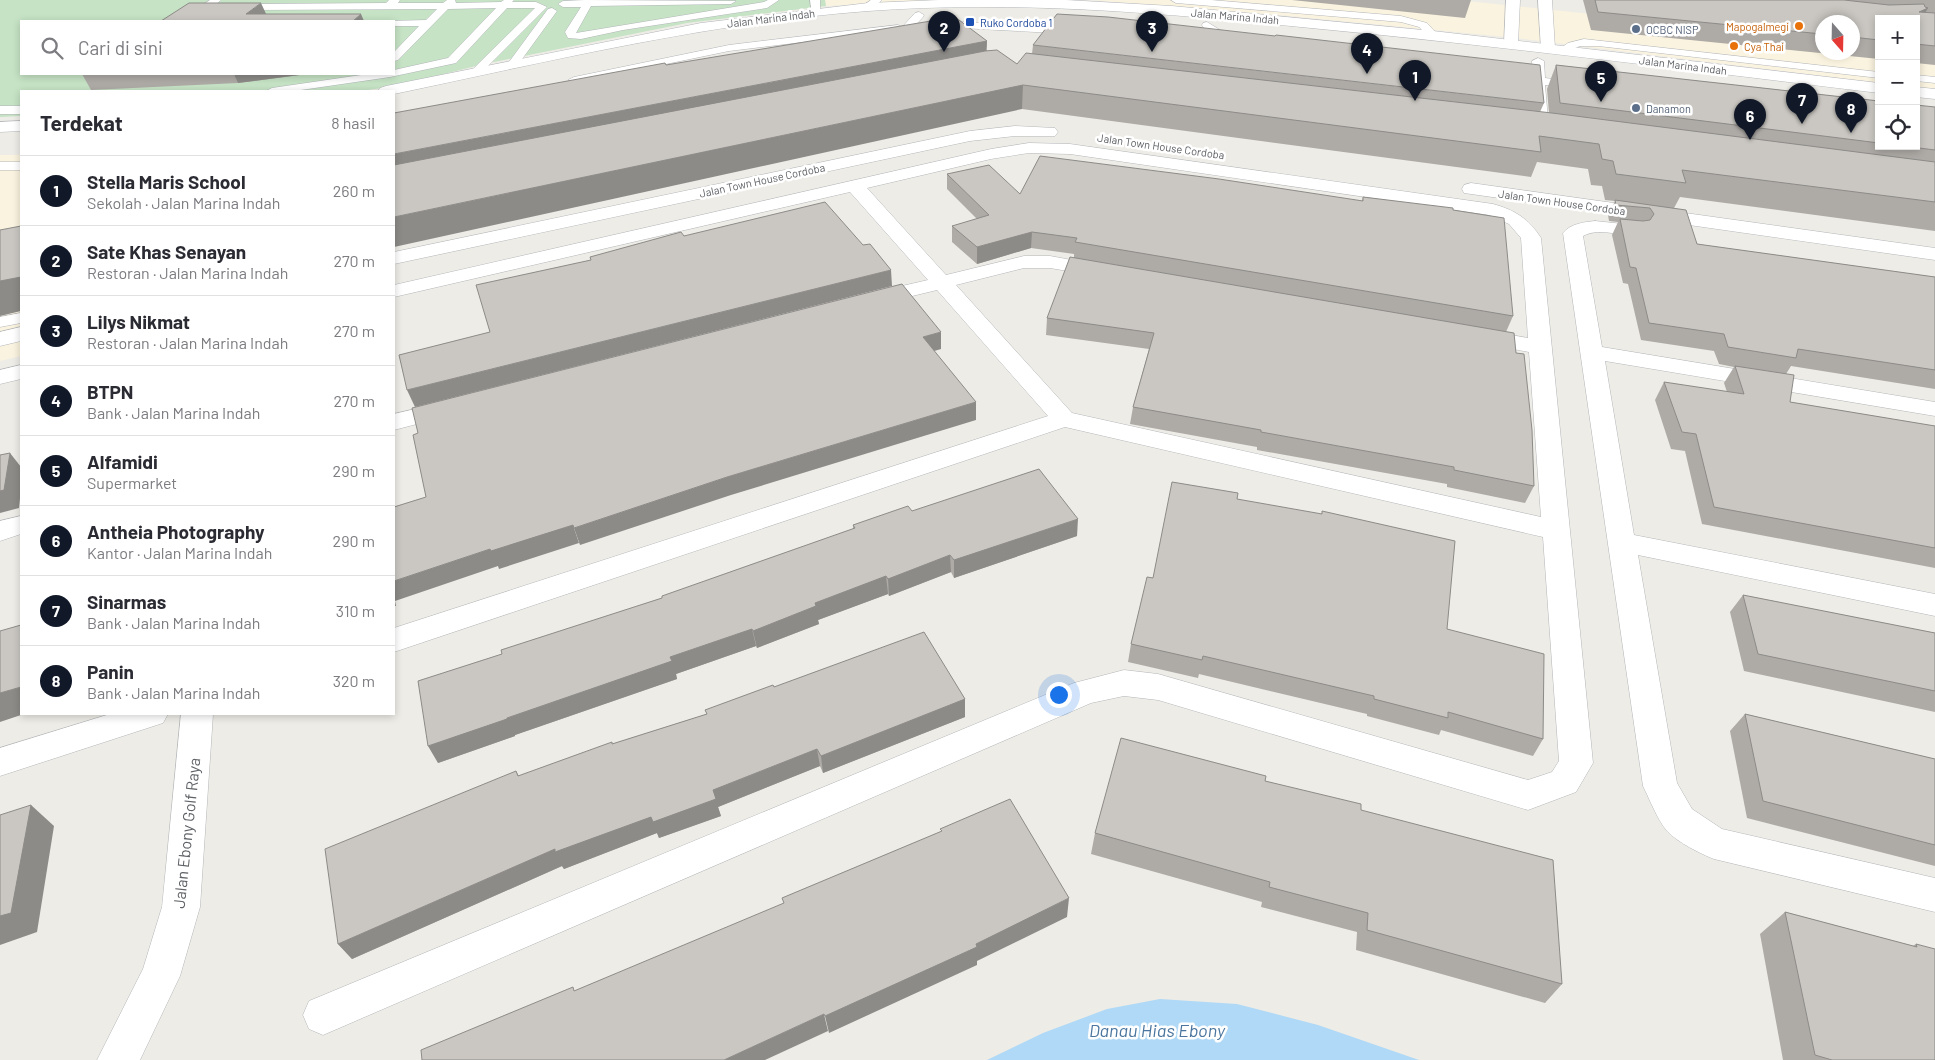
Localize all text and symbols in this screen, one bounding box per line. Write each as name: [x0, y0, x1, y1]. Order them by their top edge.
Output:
street label: Jalan Marina Indah: [726, 6, 816, 30]
street label: Jalan Marina Indah: [1190, 6, 1280, 26]
pin: 2: [928, 11, 960, 52]
pin: 3: [1136, 11, 1168, 52]
north arrow: [1815, 15, 1860, 60]
map controls: [1875, 15, 1920, 150]
button: +: [1875, 15, 1920, 60]
marker: Ruko Cordoba 1: [964, 16, 976, 28]
place label: Ruko Cordoba 1: [980, 16, 1052, 29]
search box: [20, 20, 395, 75]
place label: Mapogalmegi: [1726, 20, 1789, 33]
marker: Mapogalmegi: [1793, 20, 1805, 32]
marker: OCBC NISP: [1630, 23, 1642, 35]
place label: OCBC NISP: [1646, 23, 1699, 36]
pin: 4: [1351, 33, 1383, 74]
icon: search: [38, 34, 66, 62]
text: Cari di sini: [78, 36, 163, 59]
marker: Cya Thai: [1728, 40, 1740, 52]
place label: Cya Thai: [1744, 40, 1784, 53]
street label: Jalan Marina Indah: [1638, 53, 1728, 77]
pin: 1: [1399, 60, 1431, 101]
button: −: [1875, 60, 1920, 105]
pin: 5: [1585, 61, 1617, 102]
pin: 7: [1786, 83, 1818, 124]
pin: 8: [1835, 92, 1867, 133]
pin: 6: [1734, 99, 1766, 140]
marker: Danamon: [1630, 102, 1642, 114]
place label: Danamon: [1646, 102, 1691, 115]
button: locate: [1875, 105, 1920, 150]
text: Terdekat: [40, 110, 123, 135]
text: 8 hasil: [331, 113, 375, 132]
street label: Jalan Town House Cordoba: [1097, 131, 1225, 161]
street label: Jalan Town House Cordoba: [698, 160, 826, 200]
text: Stella Maris School: [87, 170, 246, 193]
text: 1: [53, 181, 59, 200]
text: 260 m: [333, 181, 375, 200]
street label: Jalan Town House Cordoba: [1498, 187, 1626, 217]
text: Sekolah · Jalan Marina Indah: [87, 193, 280, 212]
text: Sate Khas Senayan: [87, 240, 246, 263]
text: 2: [52, 251, 60, 270]
text: 270 m: [333, 251, 375, 270]
text: Restoran · Jalan Marina Indah: [87, 263, 288, 282]
text: Lilys Nikmat: [87, 310, 190, 333]
text: 3: [52, 321, 60, 340]
text: 270 m: [333, 321, 375, 340]
text: Restoran · Jalan Marina Indah: [87, 333, 288, 352]
text: BTPN: [87, 380, 134, 403]
text: 4: [51, 391, 61, 410]
text: 270 m: [333, 391, 375, 410]
text: Bank · Jalan Marina Indah: [87, 403, 260, 422]
text: Alfamidi: [87, 450, 158, 473]
text: 5: [52, 461, 60, 480]
text: 290 m: [333, 461, 375, 480]
text: Supermarket: [87, 473, 177, 492]
text: Antheia Photography: [87, 520, 265, 543]
text: 6: [52, 531, 60, 550]
text: 290 m: [333, 531, 375, 550]
text: Kantor · Jalan Marina Indah: [87, 543, 272, 562]
text: Sinarmas: [87, 590, 166, 613]
text: 7: [52, 601, 60, 620]
text: 310 m: [336, 601, 375, 620]
text: Bank · Jalan Marina Indah: [87, 613, 260, 632]
text: Panin: [87, 660, 134, 683]
text: 8: [52, 671, 60, 690]
text: 320 m: [333, 671, 375, 690]
your location: [1046, 682, 1072, 708]
text: Bank · Jalan Marina Indah: [87, 683, 260, 702]
street label: Jalan Ebony Golf Raya: [169, 757, 203, 909]
water label: Danau Hias Ebony: [1089, 1019, 1226, 1041]

